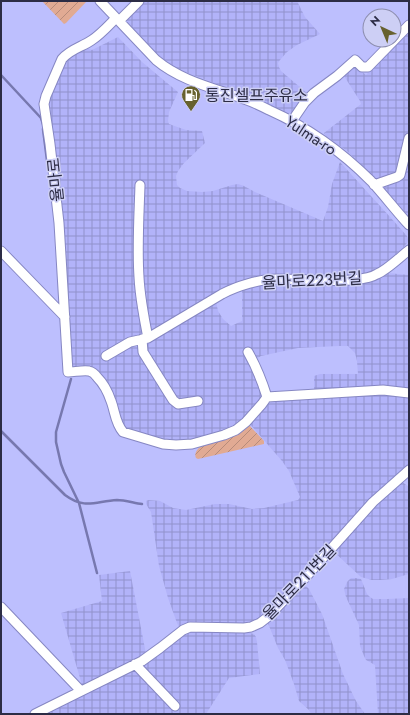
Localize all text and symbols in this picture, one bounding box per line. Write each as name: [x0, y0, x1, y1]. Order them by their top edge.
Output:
north arrow: [362, 8, 402, 48]
text: N: [366, 12, 384, 30]
fuel station icon: 통진셀프주유소: [180, 84, 202, 112]
place label: 통진셀프주유소: [205, 84, 308, 107]
street label: Yulma-ro: [280, 110, 341, 161]
street label: 율마로: [42, 157, 69, 203]
street label: 율마로223번길: [261, 266, 363, 295]
street label: 율마로211번길: [257, 539, 341, 625]

